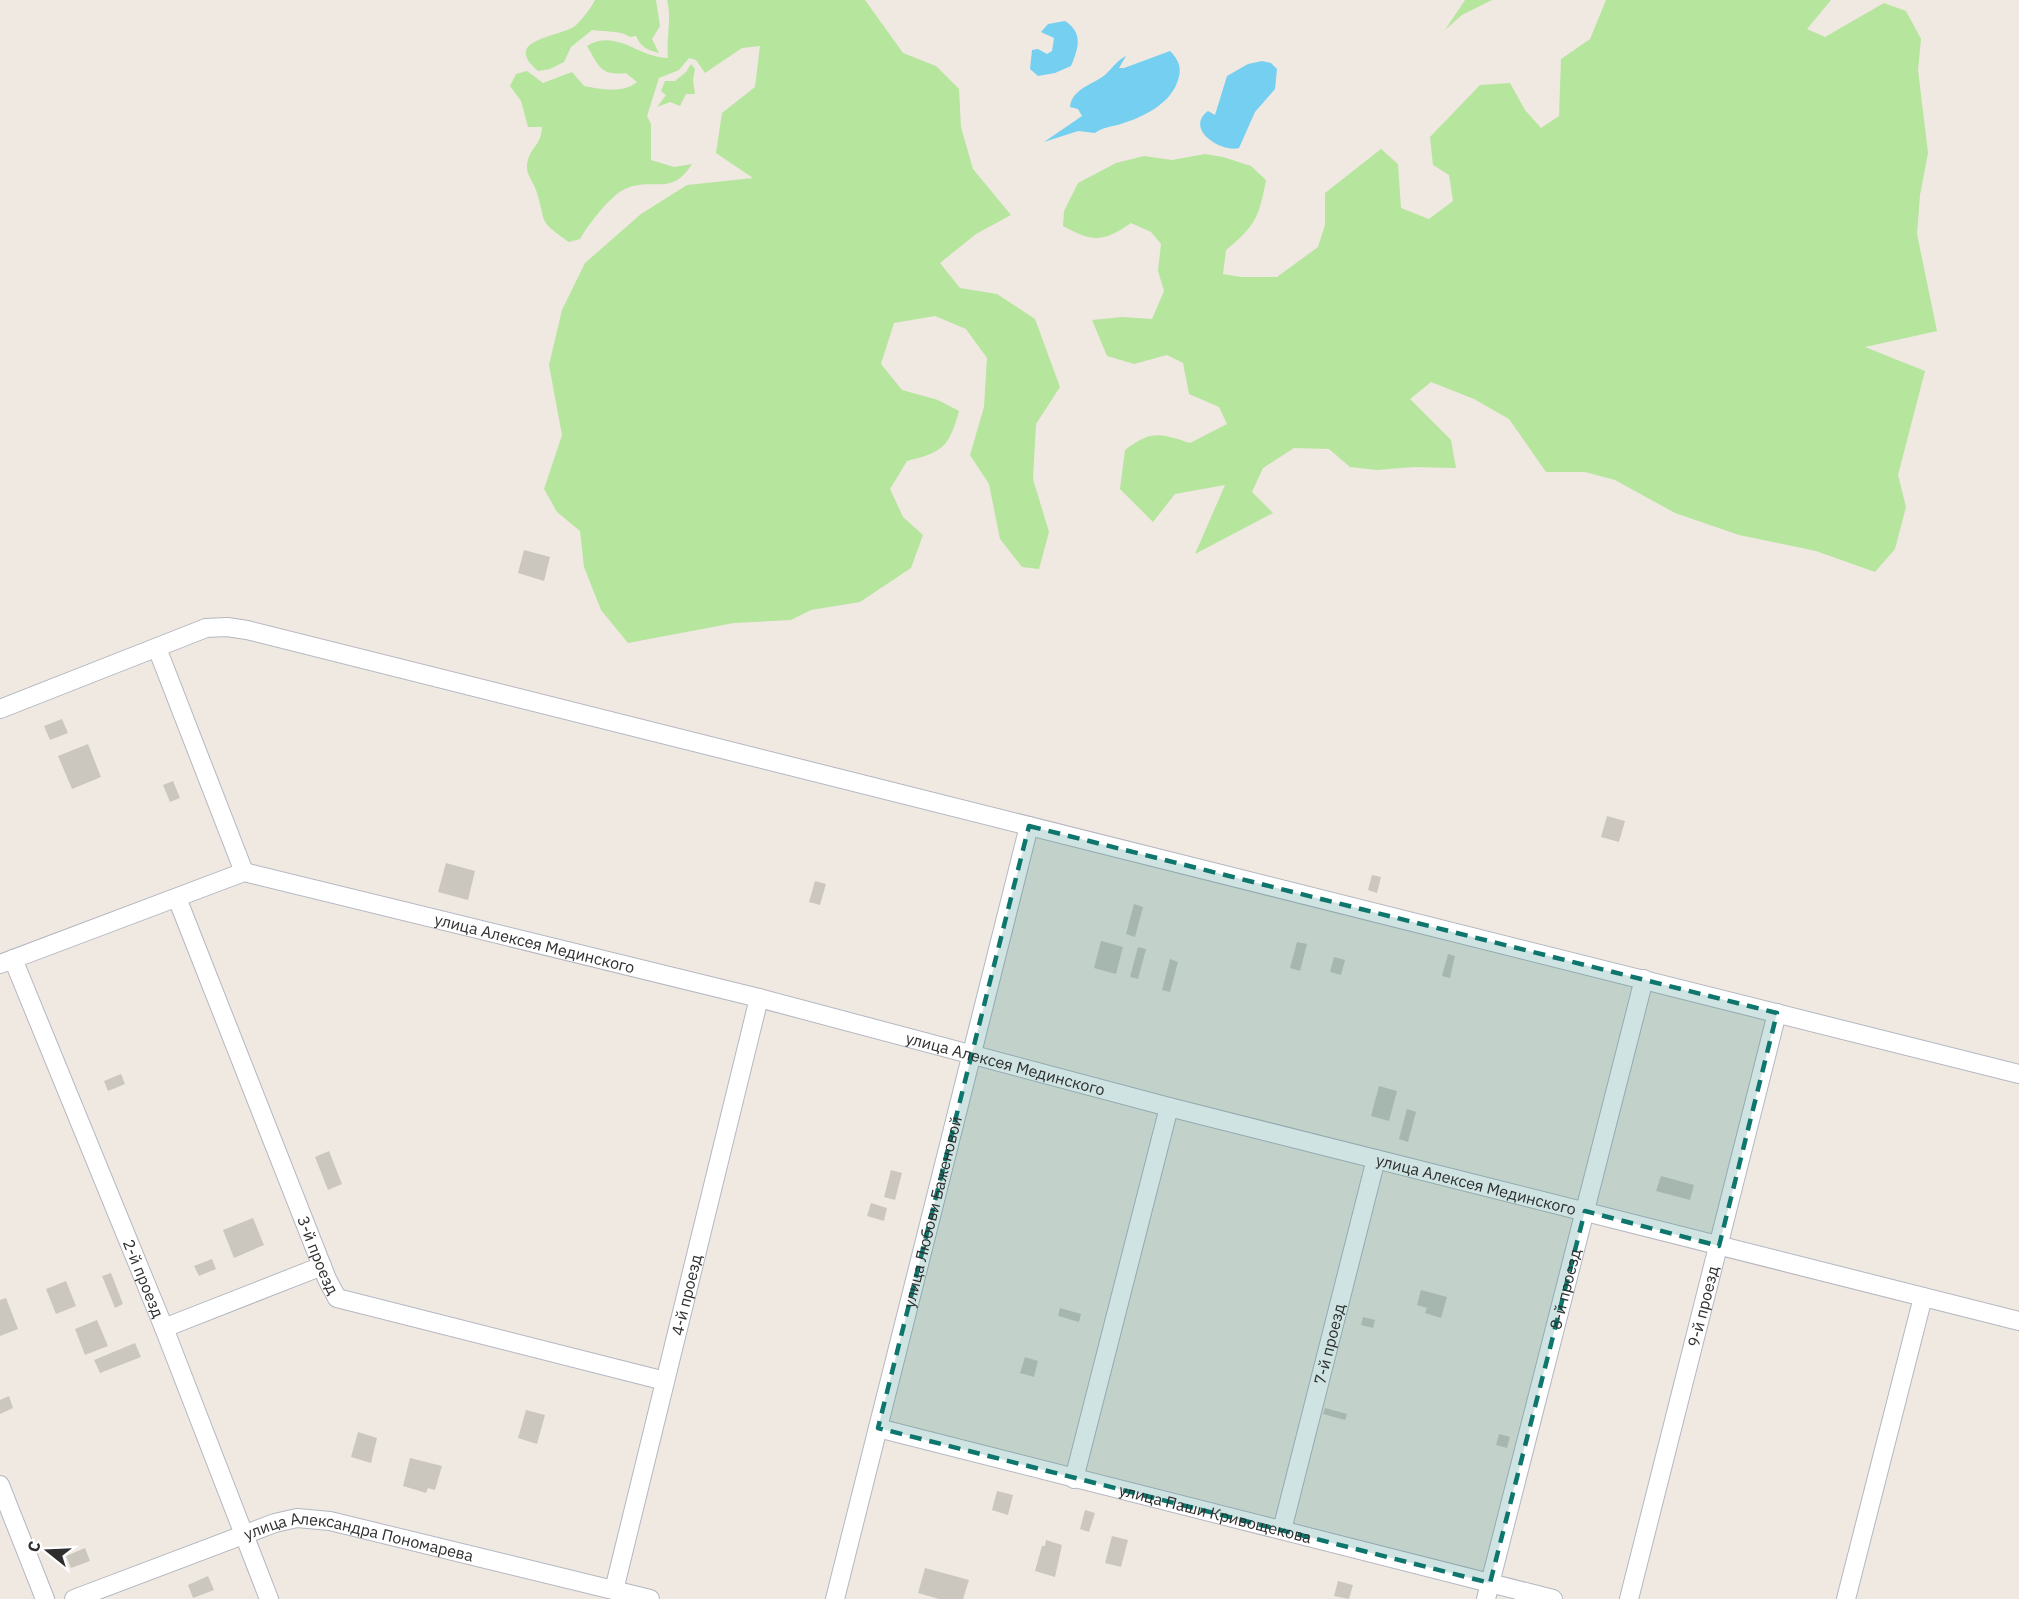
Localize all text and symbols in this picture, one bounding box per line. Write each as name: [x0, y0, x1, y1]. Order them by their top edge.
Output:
street label: улица Алексея Мединского: [432, 909, 637, 977]
street label: улица Алексея Мединского: [904, 1027, 1107, 1100]
street label: улица Любови Баженовой: [898, 1114, 966, 1310]
street label: улица Алексея Мединского: [1374, 1150, 1578, 1219]
street label: 3-й проезд: [293, 1213, 344, 1298]
street label: 2-й проезд: [119, 1236, 169, 1321]
street label: 8-й проезд: [1545, 1246, 1585, 1332]
street label: 4-й проезд: [667, 1252, 706, 1337]
street label: 9-й проезд: [1683, 1263, 1723, 1349]
street label: 7-й проезд: [1309, 1301, 1349, 1387]
street label: улица Паши Кривощекова: [1117, 1479, 1314, 1548]
street label: улица Александра Пономарева: [241, 1508, 476, 1566]
north arrow: [18, 1521, 78, 1581]
text: С: [23, 1538, 45, 1554]

